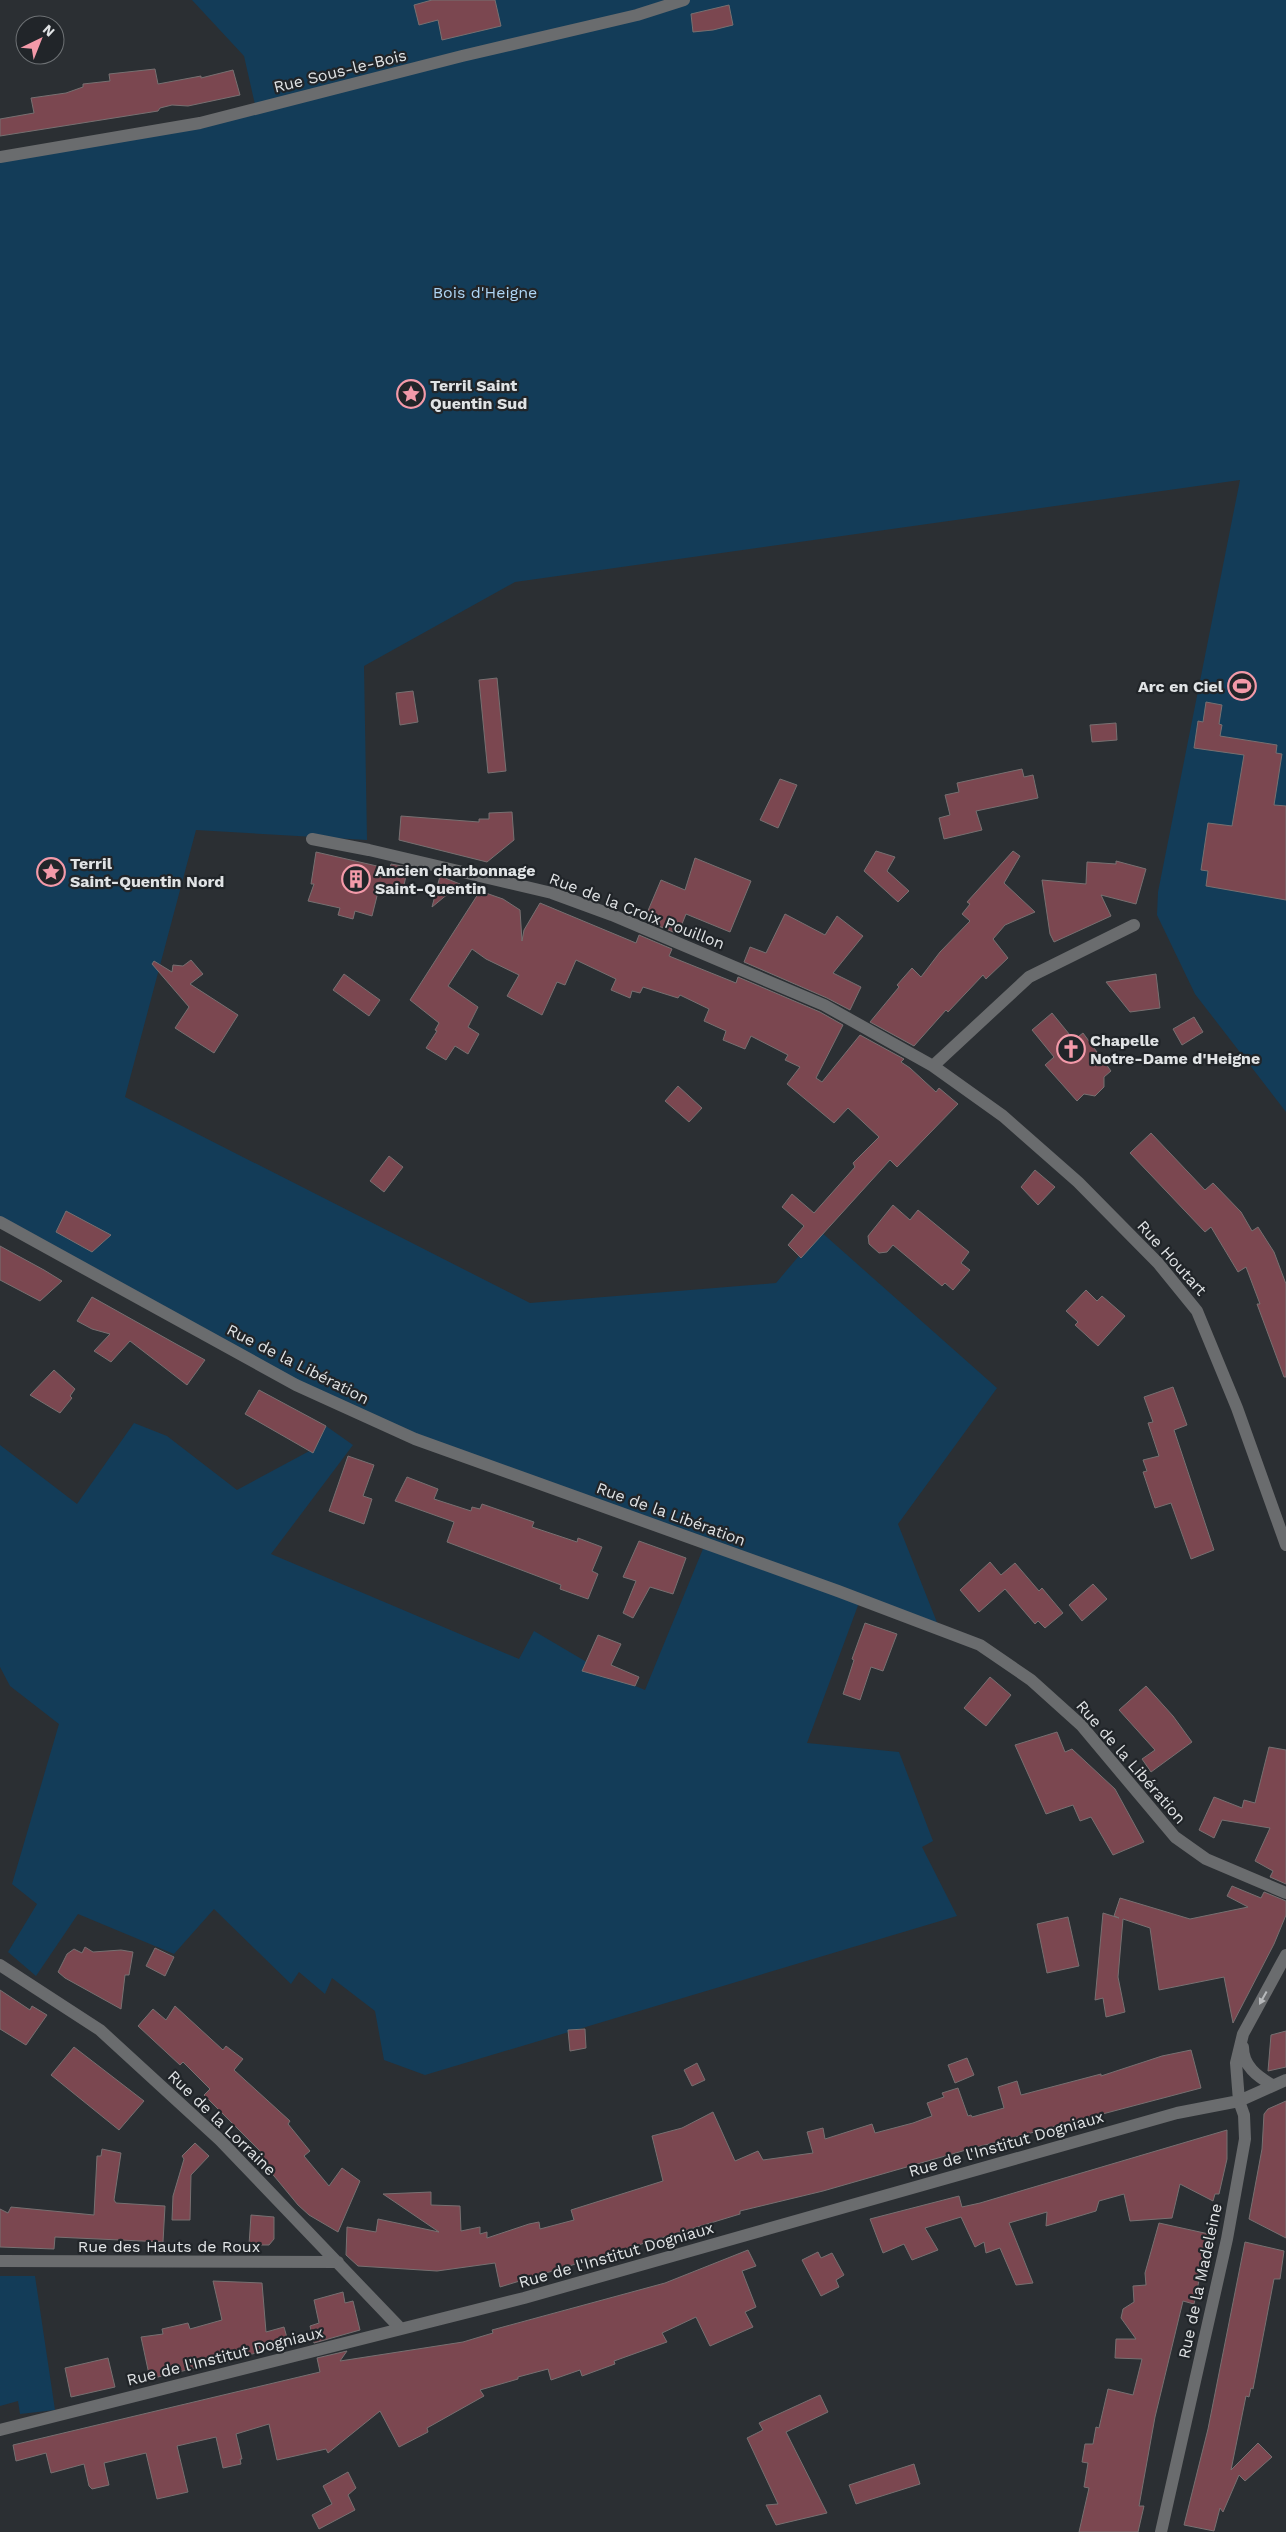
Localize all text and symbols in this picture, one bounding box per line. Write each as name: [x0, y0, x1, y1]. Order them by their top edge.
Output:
north arrow: [15, 15, 65, 65]
text: N: [40, 21, 58, 40]
street label: Rue Sous-le-Bois: [272, 45, 408, 97]
park label: Bois d'Heigne: [433, 283, 537, 302]
place label: Terril Saint Quentin Sud: [430, 376, 527, 413]
place icon: Terril Saint Quentin Sud: [396, 379, 426, 409]
sports icon: Arc en Ciel: [1227, 671, 1257, 701]
place label: Arc en Ciel: [1138, 677, 1224, 696]
place label: Terril Saint-Quentin Nord: [70, 854, 224, 891]
place icon: Terril Saint-Quentin Nord: [36, 857, 66, 887]
place label: Ancien charbonnage Saint-Quentin: [375, 861, 535, 898]
building icon: Ancien charbonnage Saint-Quentin: [341, 864, 371, 894]
street label: Rue de la Croix Pouillon: [547, 869, 727, 953]
place label: Chapelle Notre-Dame d'Heigne: [1090, 1031, 1260, 1068]
church icon: Chapelle Notre-Dame d'Heigne: [1056, 1034, 1086, 1064]
street label: Rue Houtart: [1133, 1216, 1211, 1300]
street label: Rue de la Libération: [224, 1320, 372, 1408]
street label: Rue de la Libération: [594, 1478, 748, 1550]
street label: Rue de la Libération: [1072, 1696, 1190, 1828]
one-way arrow: [1259, 1991, 1267, 2005]
street label: Rue de la Lorraine: [164, 2066, 280, 2180]
street label: Rue de l'Institut Dogniaux: [906, 2107, 1106, 2181]
street label: Rue de la Madeleine: [1174, 2202, 1226, 2360]
street label: Rue de l'Institut Dogniaux: [516, 2218, 716, 2292]
street label: Rue des Hauts de Roux: [78, 2237, 260, 2256]
street label: Rue de l'Institut Dogniaux: [125, 2322, 325, 2390]

